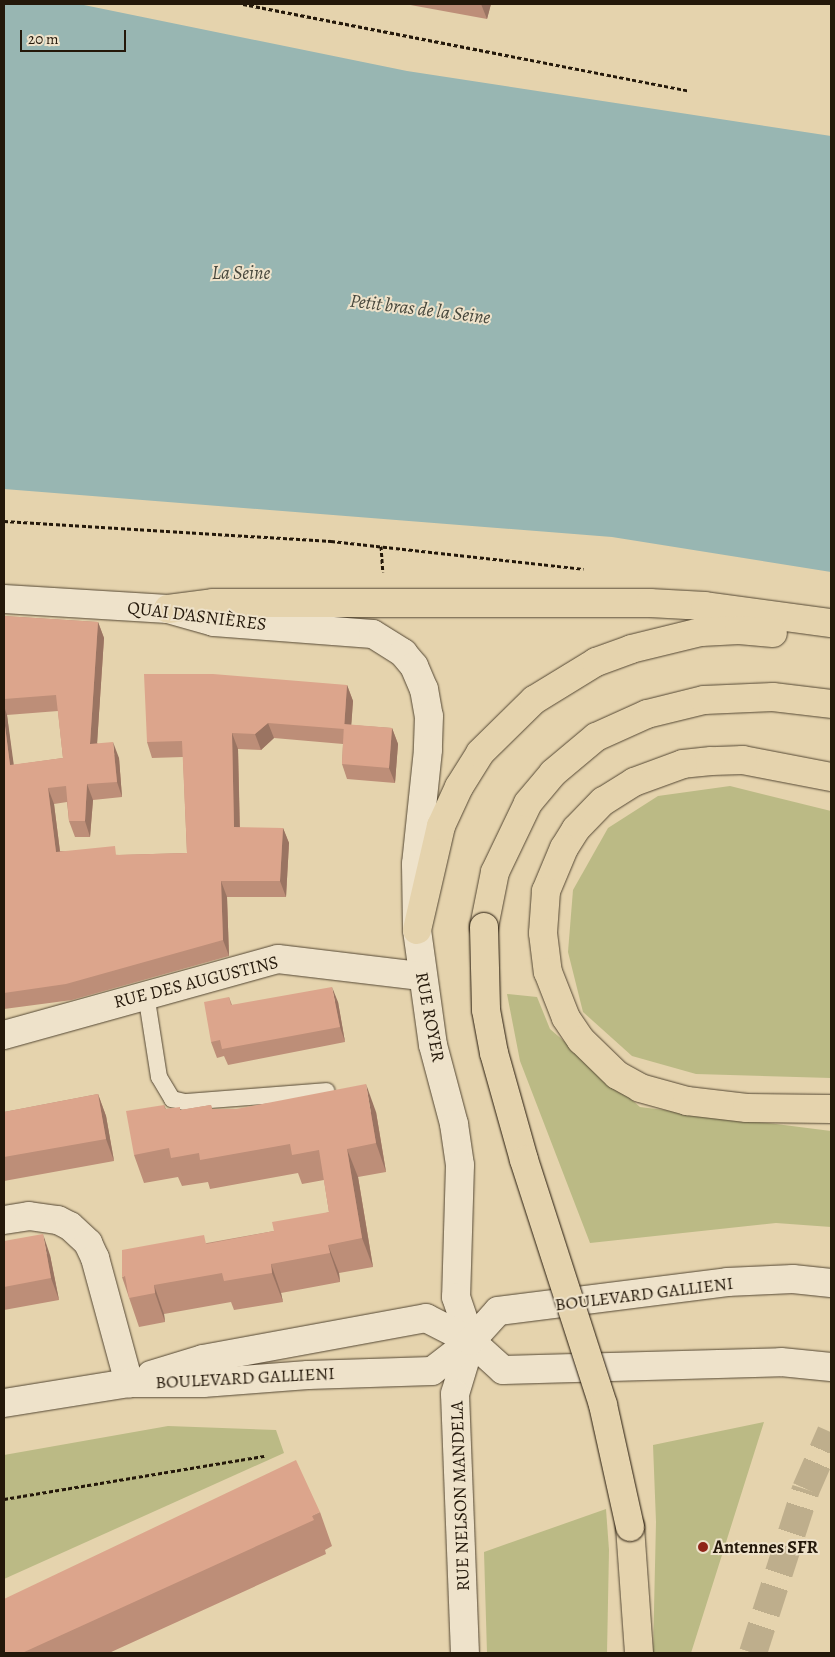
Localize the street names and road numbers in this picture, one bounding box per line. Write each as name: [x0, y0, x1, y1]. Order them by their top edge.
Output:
street label: QUAI D'ASNIÈRES: [126, 597, 268, 635]
street label: RUE DES AUGUSTINS: [112, 951, 280, 1013]
street label: RUE ROYER: [411, 970, 449, 1064]
street label: BOULEVARD GALLIENI: [554, 1272, 734, 1316]
street label: BOULEVARD GALLIENI: [155, 1363, 335, 1393]
street label: RUE NELSON MANDELA: [446, 1400, 474, 1592]

